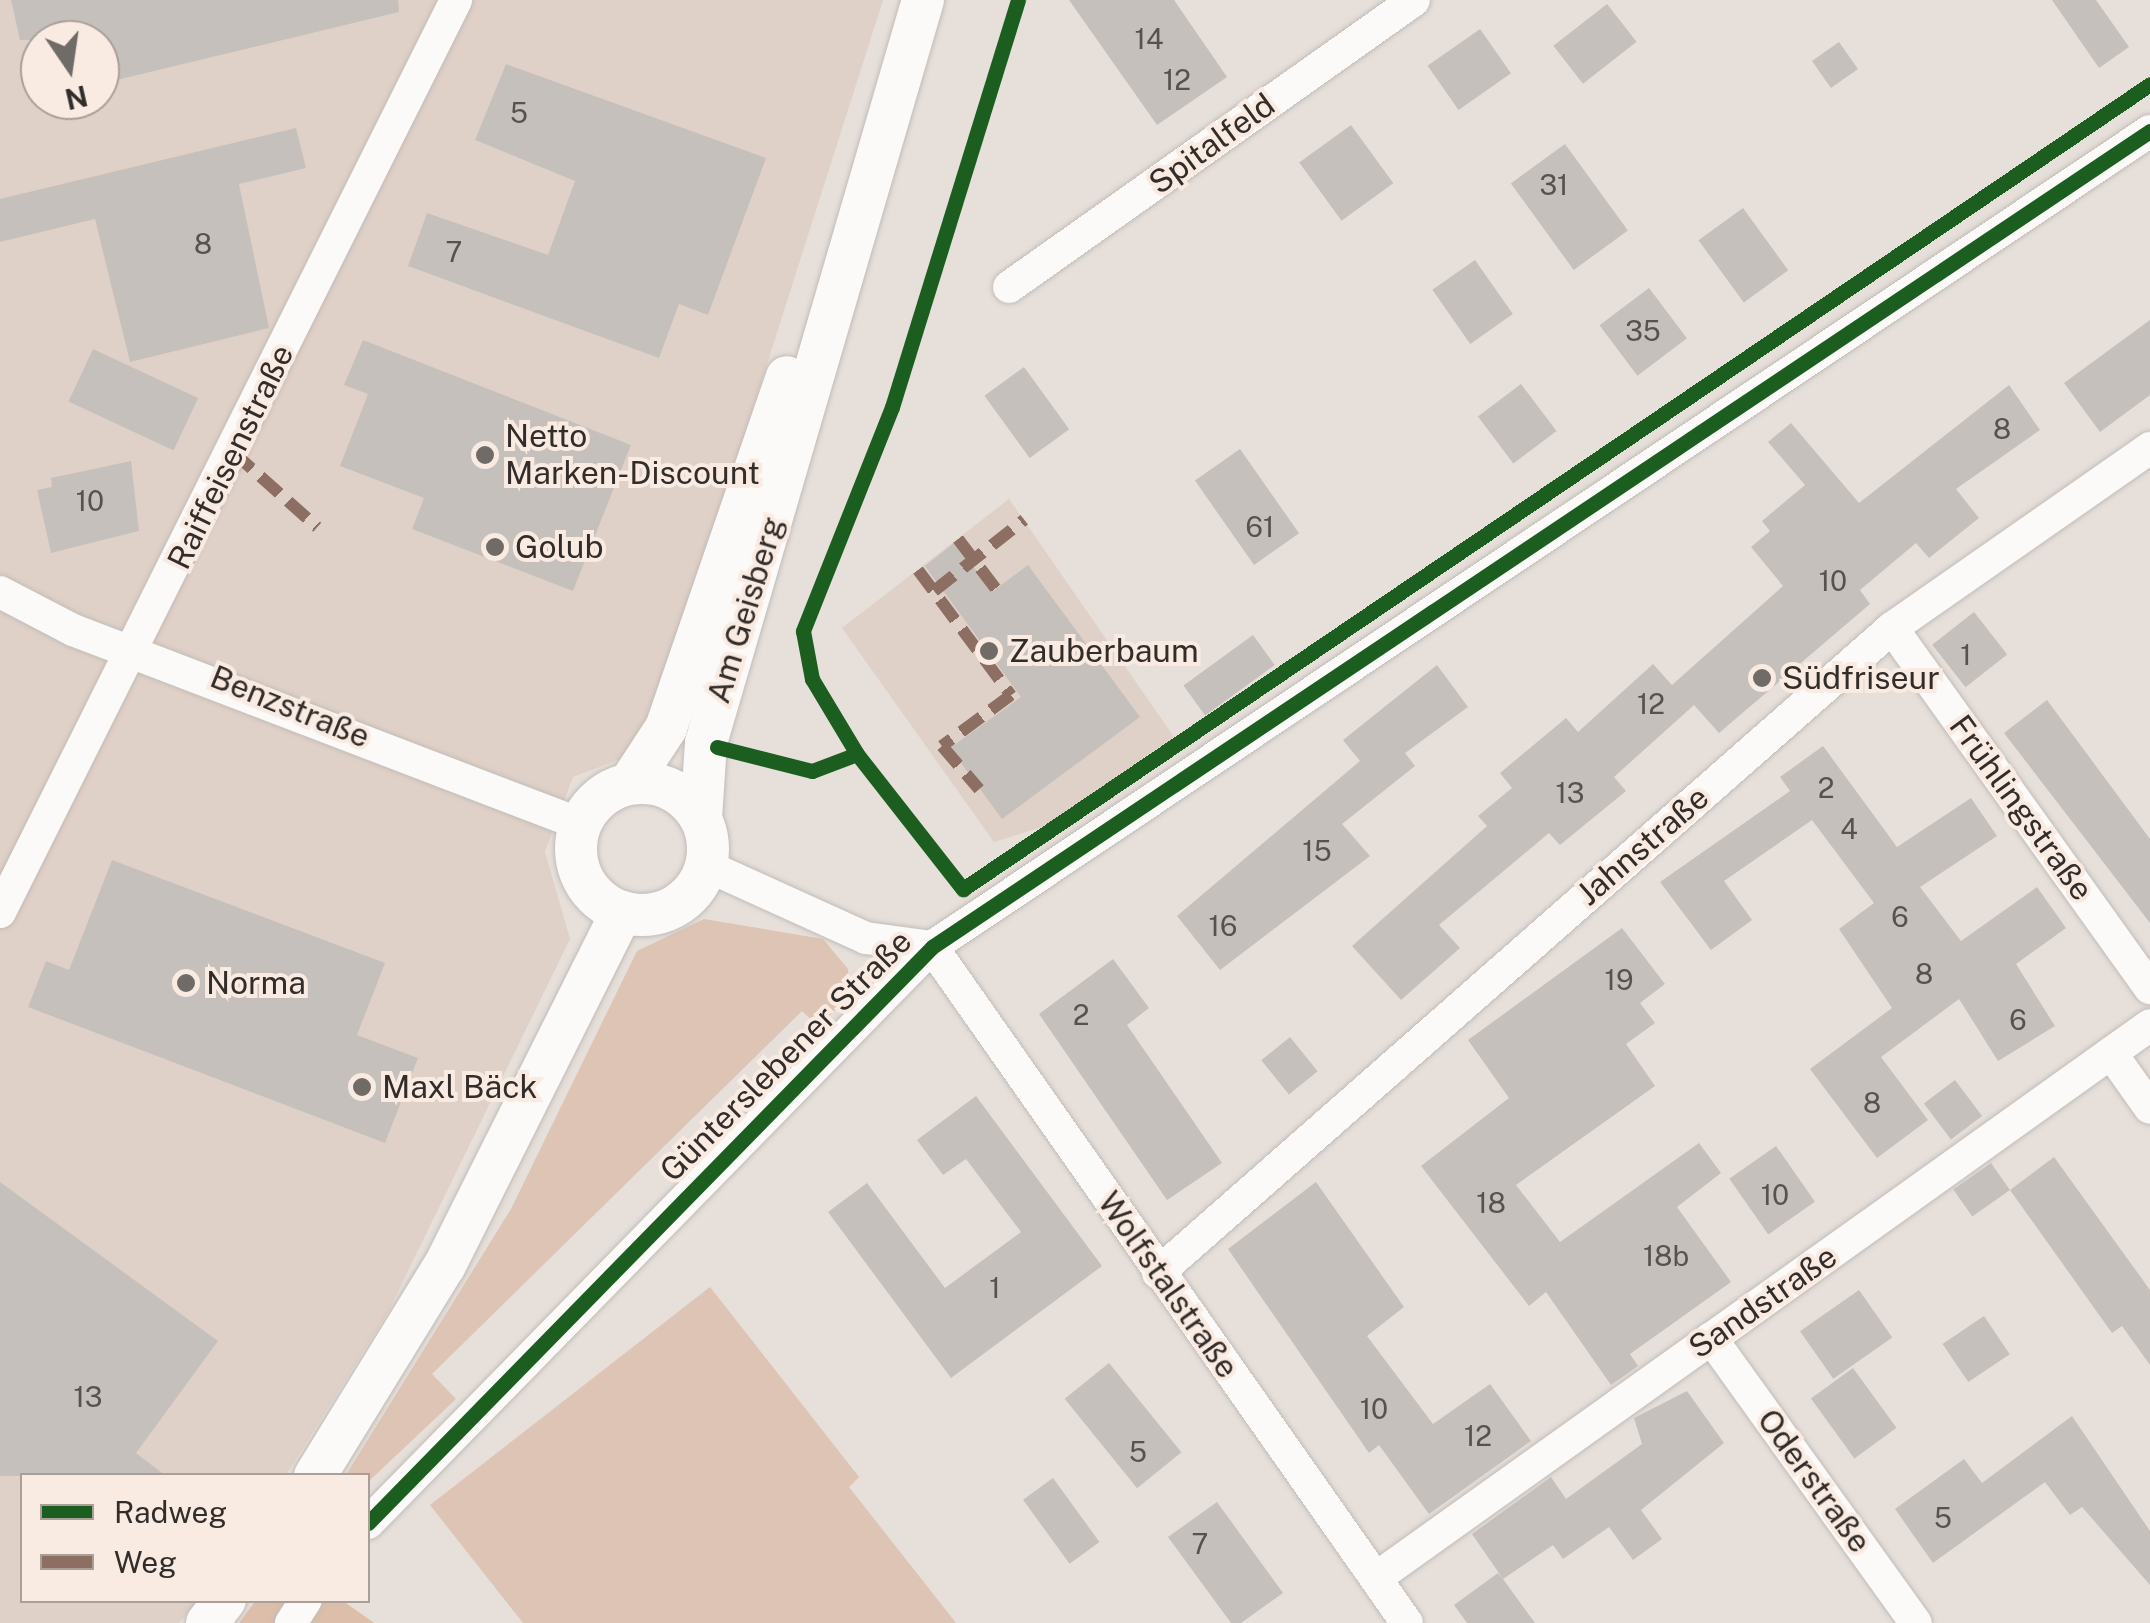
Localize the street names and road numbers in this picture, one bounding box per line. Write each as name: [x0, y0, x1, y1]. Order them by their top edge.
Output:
street label: Spitalfeld: [1142, 86, 1282, 202]
street label: Raiffeisenstraße: [160, 339, 302, 575]
street label: Am Geisberg: [699, 512, 793, 708]
street label: Benzstraße: [205, 658, 375, 756]
street label: Frühlingstraße: [1941, 708, 2101, 908]
street label: Jahnstraße: [1569, 778, 1717, 914]
street label: Günterslebener Straße: [652, 922, 920, 1190]
street label: Wolfstalstraße: [1090, 1184, 1246, 1386]
street label: Sandstraße: [1682, 1237, 1844, 1367]
street label: Oderstraße: [1749, 1402, 1879, 1560]

